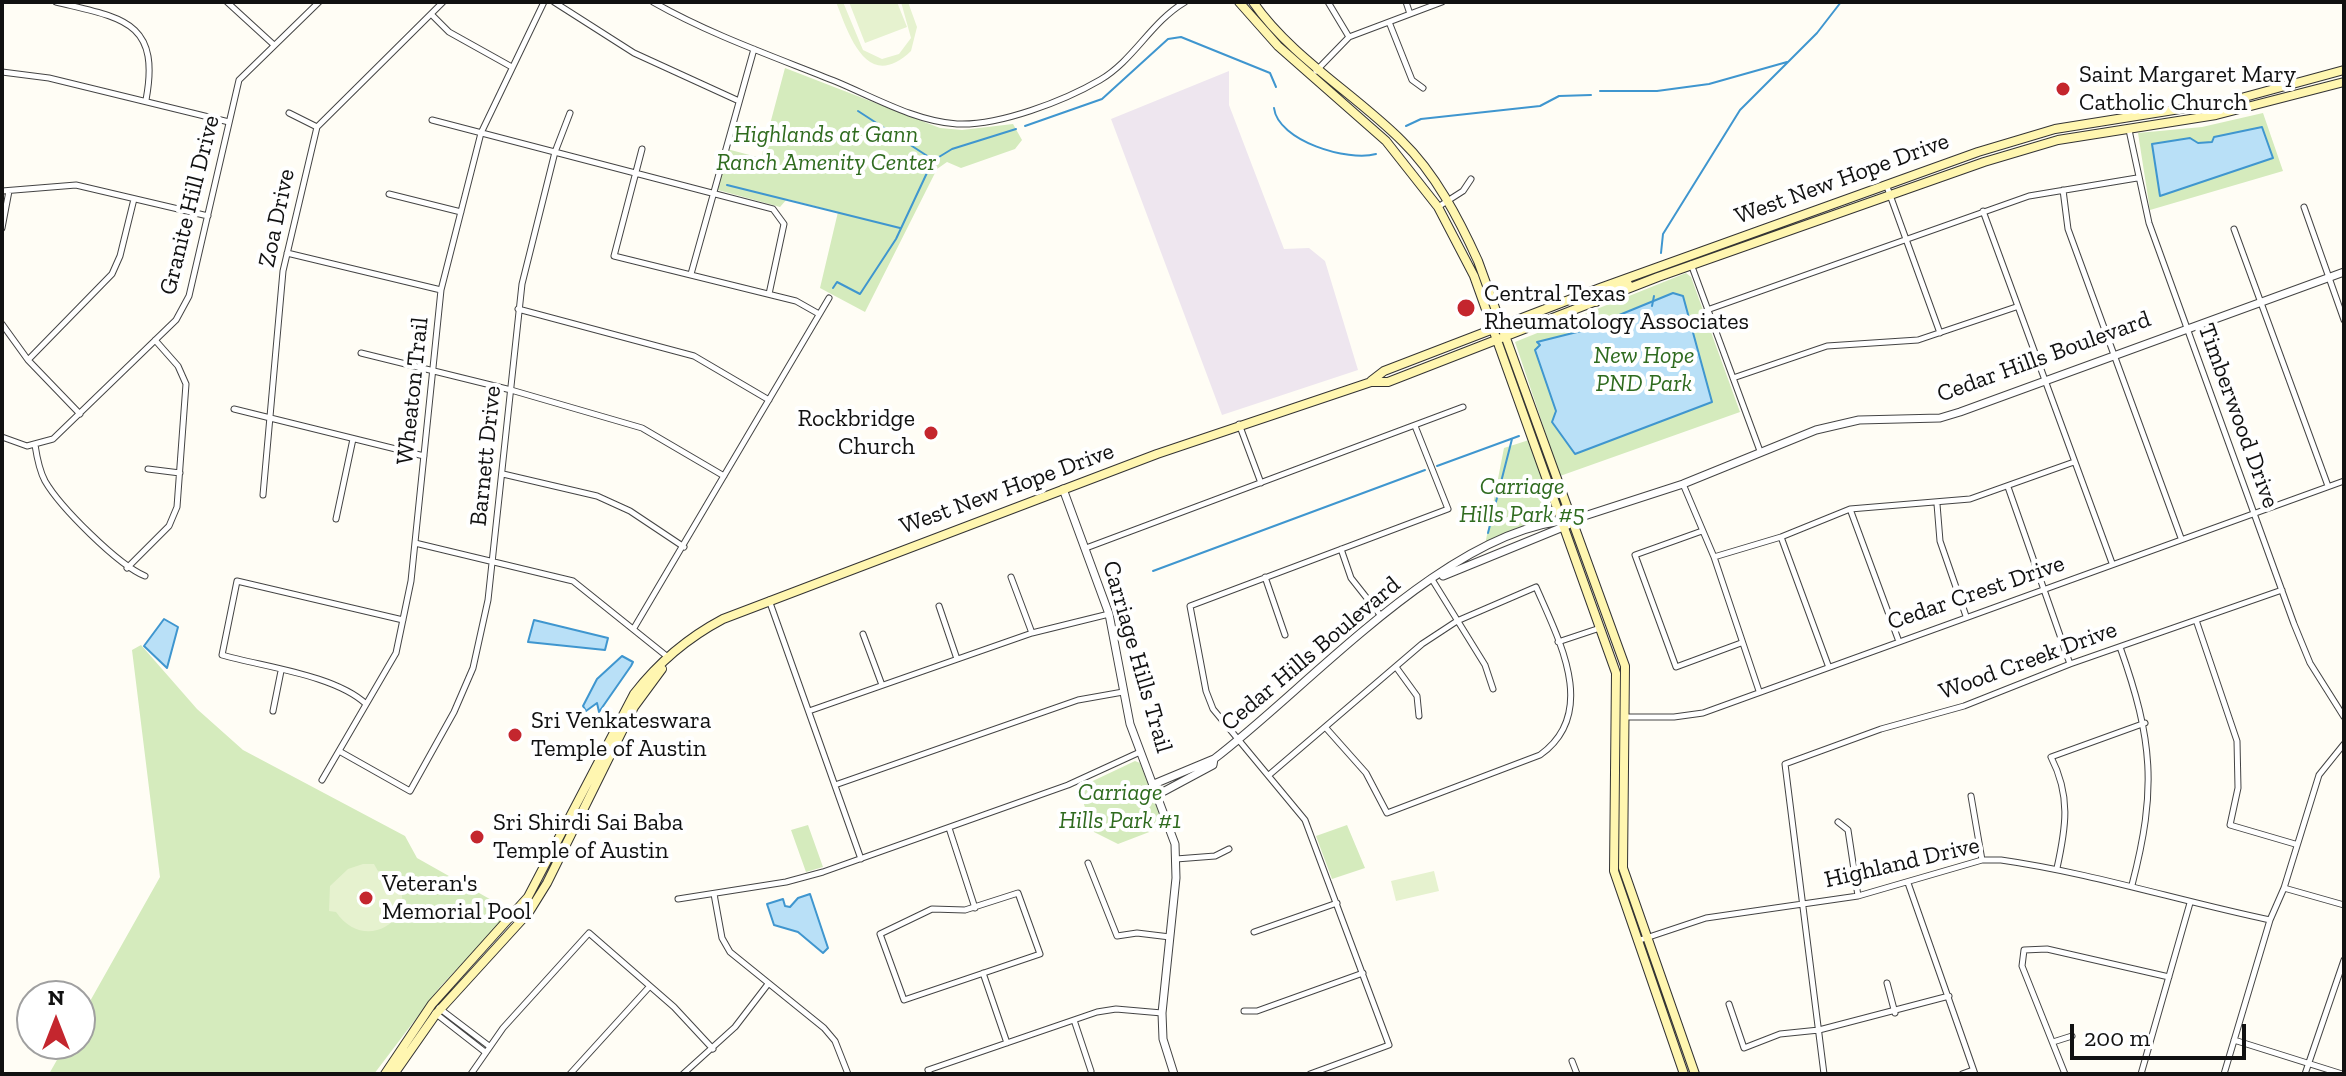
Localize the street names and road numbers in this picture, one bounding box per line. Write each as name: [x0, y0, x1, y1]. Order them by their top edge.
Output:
street label: Granite Hill Drive: [154, 112, 226, 298]
street label: West New Hope Drive: [1731, 127, 1953, 231]
street label: Zoa Drive: [253, 166, 301, 270]
street label: Cedar Hills Boulevard: [1933, 305, 2155, 409]
street label: Wheaton Trail: [391, 316, 435, 466]
street label: Timberwood Drive: [2191, 320, 2285, 512]
street label: Barnett Drive: [464, 384, 508, 528]
street label: West New Hope Drive: [896, 437, 1118, 541]
street label: Cedar Crest Drive: [1884, 549, 2068, 637]
street label: Carriage Hills Trail: [1096, 558, 1178, 756]
street label: Cedar Hills Boulevard: [1215, 571, 1407, 737]
street label: Wood Creek Drive: [1935, 615, 2121, 707]
street label: Highland Drive: [1822, 831, 1982, 895]

